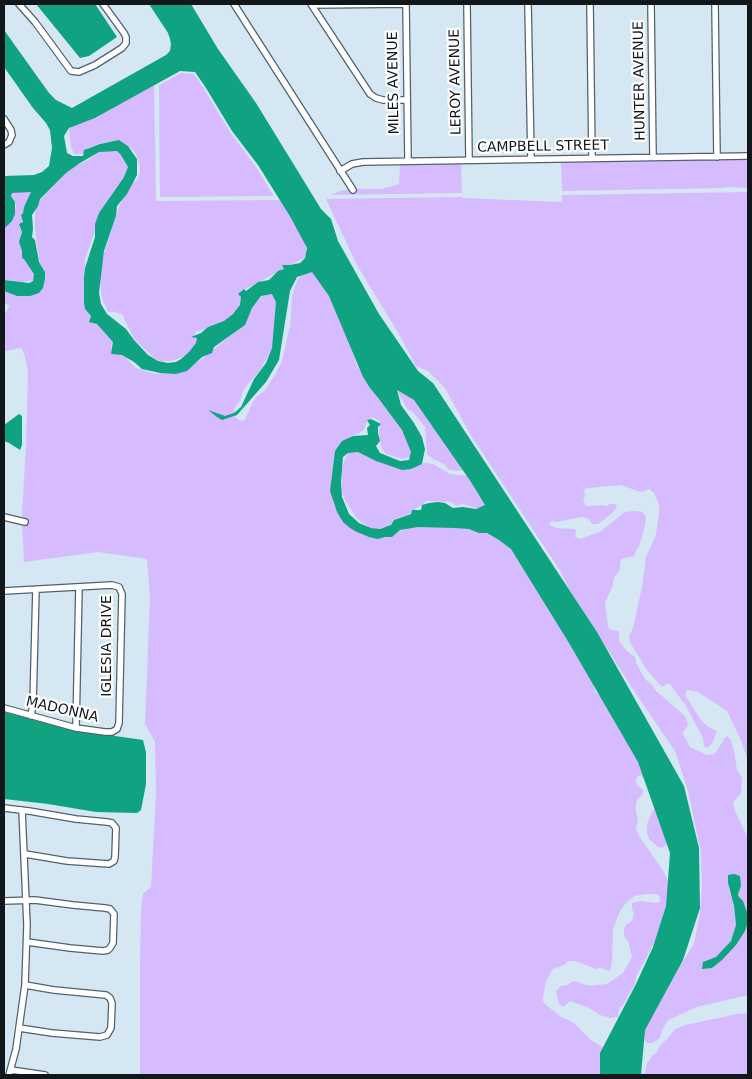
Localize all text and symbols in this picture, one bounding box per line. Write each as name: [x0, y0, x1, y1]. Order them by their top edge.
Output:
street label: HUNTER AVENUE: [631, 21, 649, 141]
street label: LEROY AVENUE: [447, 29, 465, 135]
street label: MILES AVENUE: [385, 31, 403, 135]
street label: CAMPBELL STREET: [477, 137, 609, 157]
street label: IGLESIA DRIVE: [99, 595, 115, 697]
street label: MADONNA: [24, 693, 100, 727]

